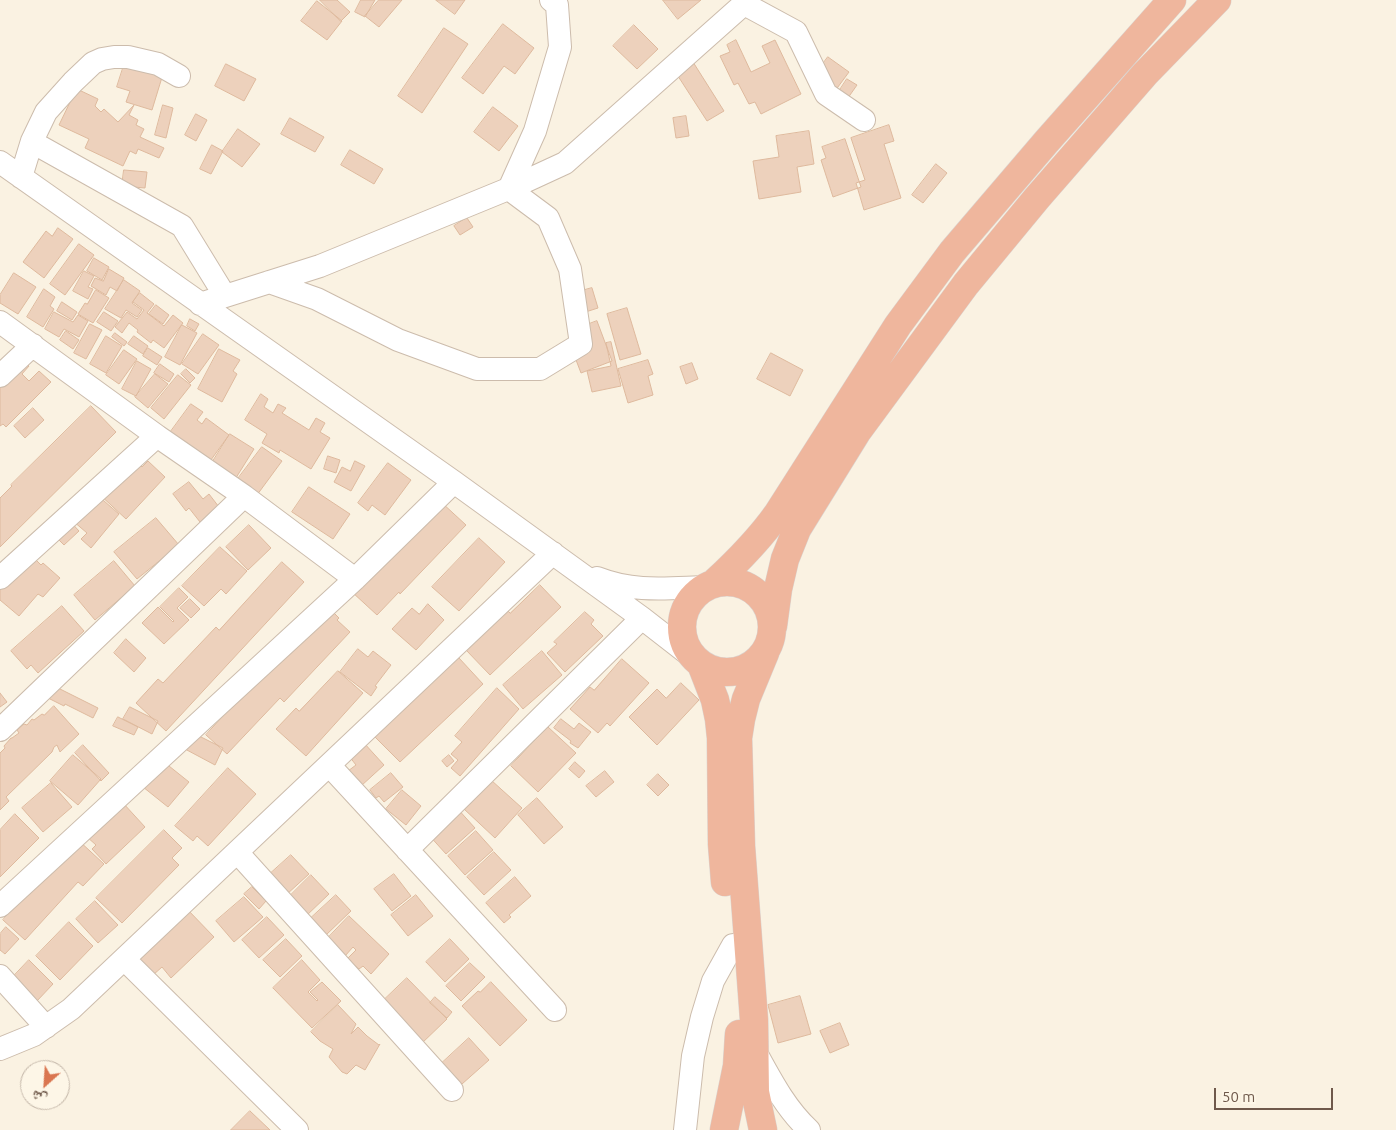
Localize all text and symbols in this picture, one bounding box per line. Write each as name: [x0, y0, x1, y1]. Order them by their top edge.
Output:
north arrow: [20, 1060, 70, 1110]
scale bar: [1216, 1078, 1335, 1110]
text: ش: [29, 1087, 49, 1108]
text: 50 m: [1222, 1088, 1255, 1105]

